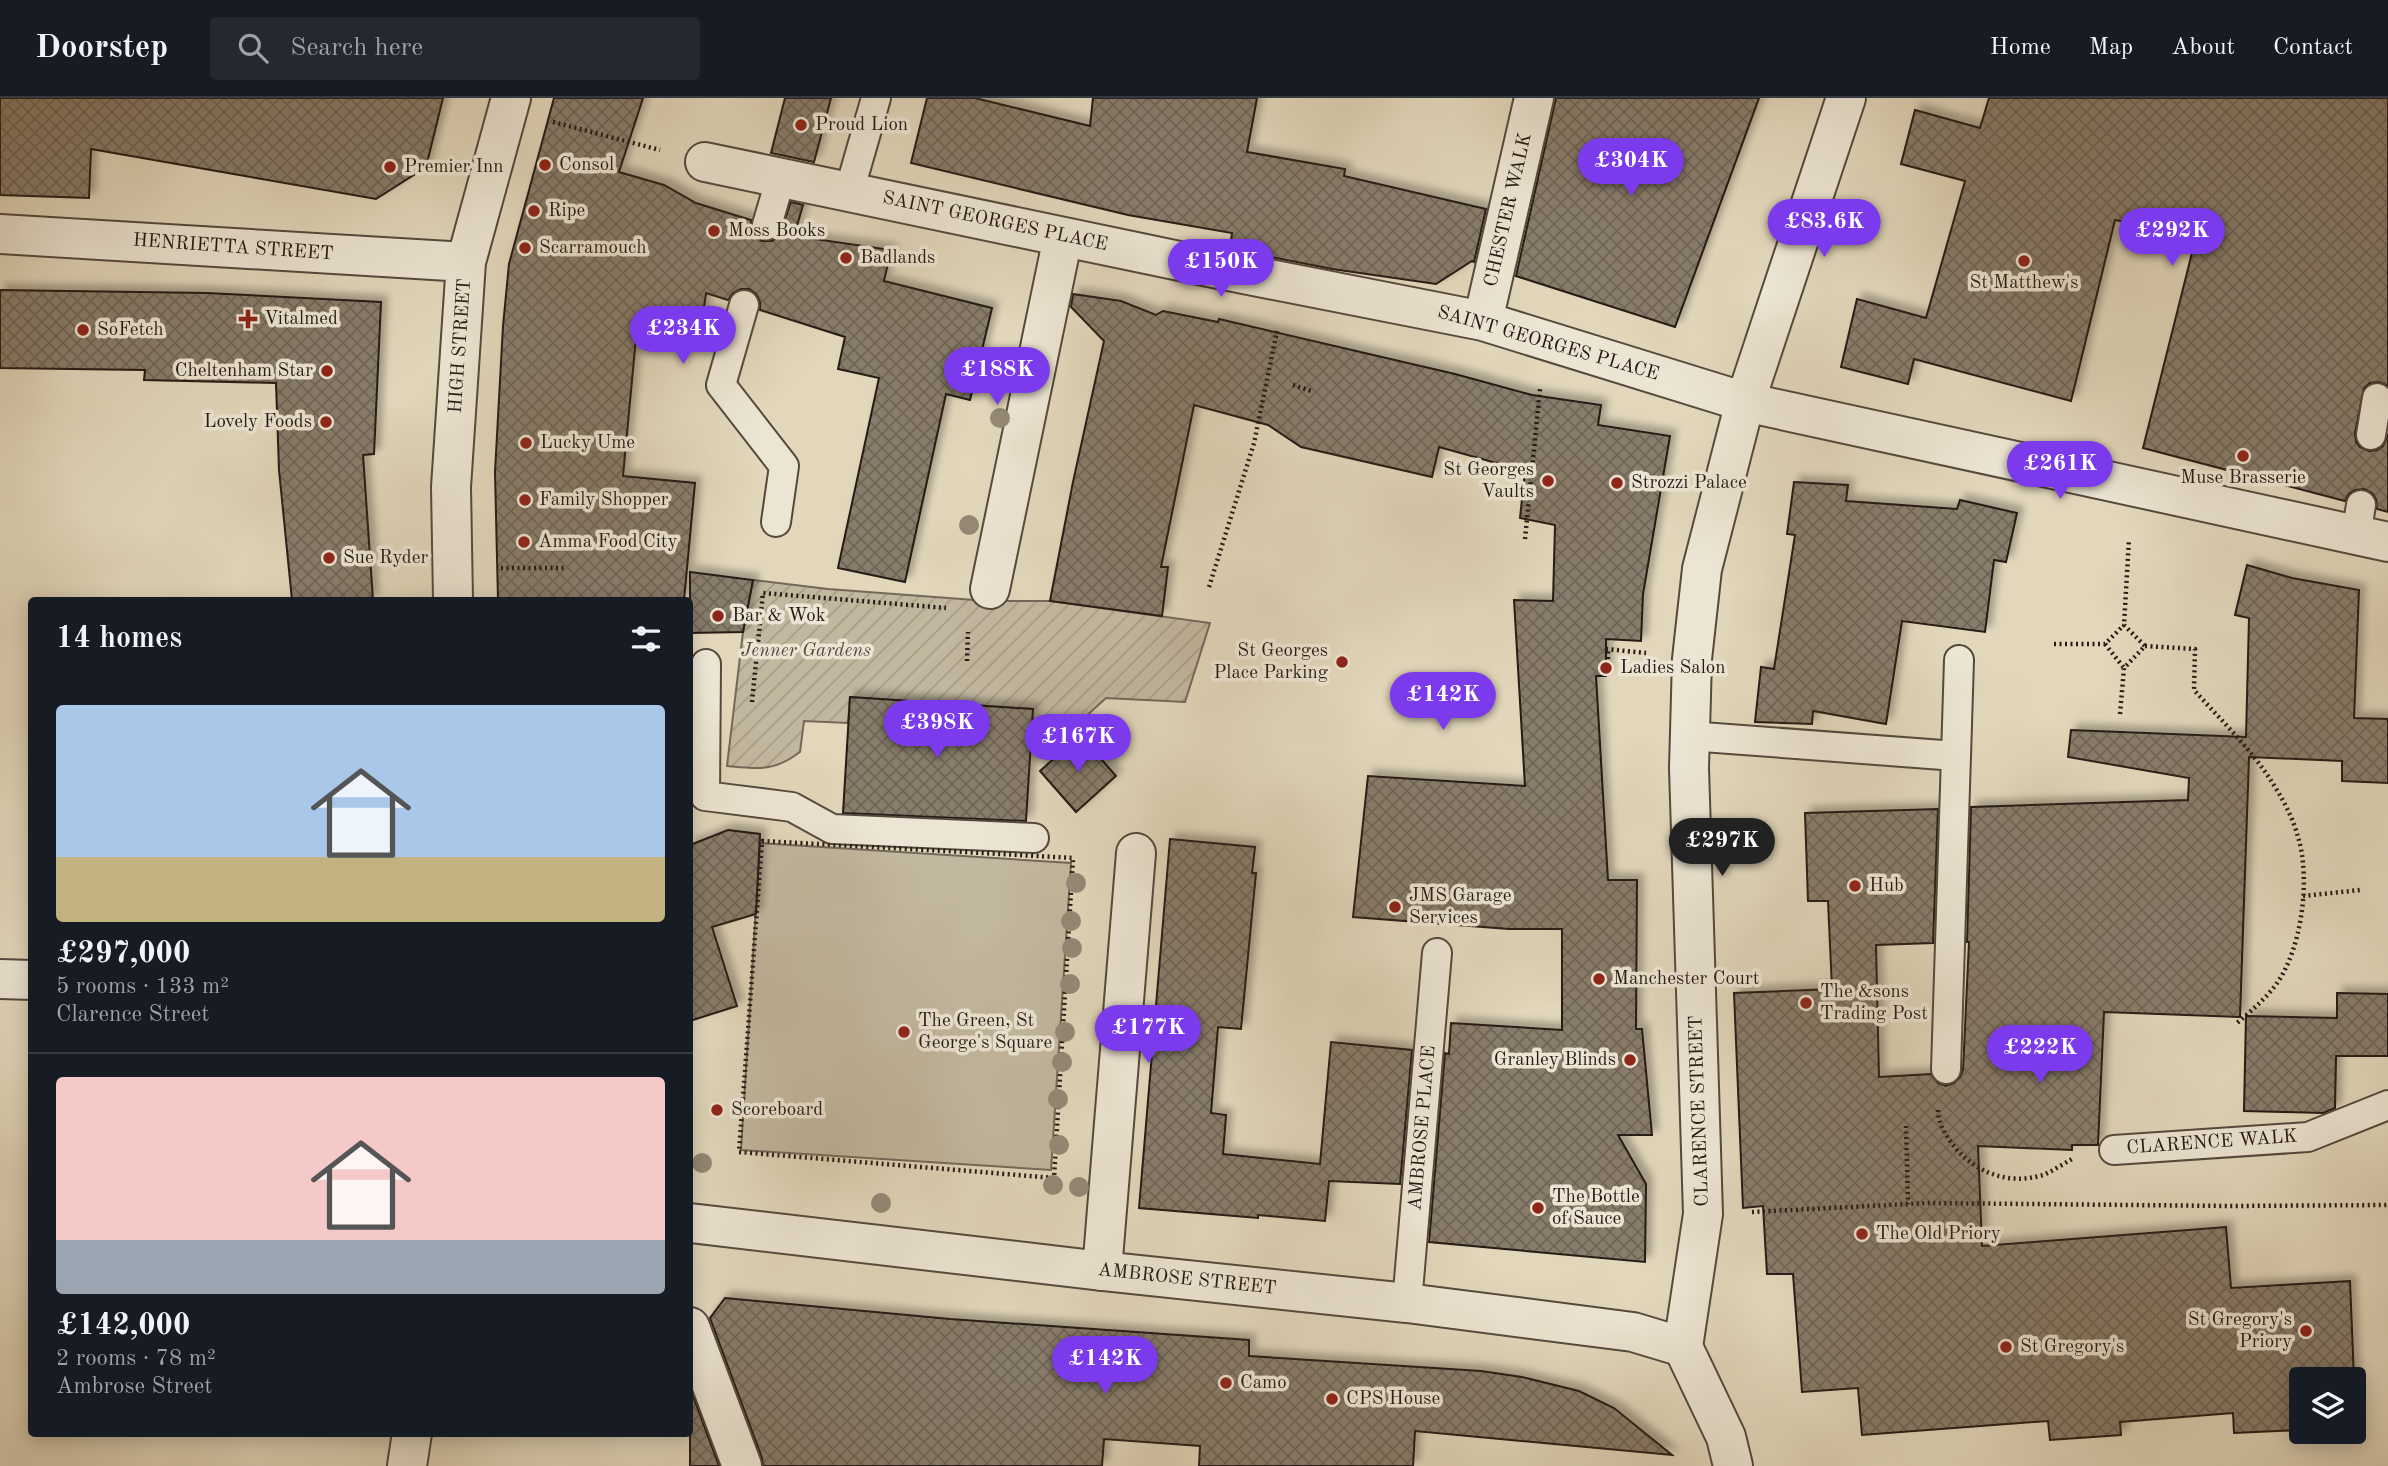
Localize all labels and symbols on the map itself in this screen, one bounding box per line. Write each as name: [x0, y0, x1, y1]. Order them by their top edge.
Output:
place label: Proud Lion: [815, 116, 908, 135]
marker: Proud Lion: [793, 117, 809, 133]
street label: CHESTER WALK: [1482, 131, 1536, 289]
pin: £304K: [1582, 139, 1680, 198]
place label: Consol: [559, 156, 614, 175]
marker: Consol: [537, 157, 553, 173]
place label: Premier Inn: [404, 158, 504, 177]
marker: Premier Inn: [382, 159, 398, 175]
street label: SAINT GEORGES PLACE: [881, 189, 1109, 255]
pin: £83.6K: [1767, 200, 1881, 259]
place label: Ripe: [548, 202, 585, 221]
marker: Ripe: [526, 203, 542, 219]
pin: £292K: [2123, 208, 2221, 268]
place label: Moss Books: [728, 222, 825, 241]
marker: Moss Books: [706, 223, 722, 239]
street label: HENRIETTA STREET: [132, 232, 334, 264]
place label: Scarramouch: [539, 239, 647, 258]
marker: Scarramouch: [517, 240, 533, 256]
pin: £150K: [1172, 240, 1270, 299]
place label: Badlands: [860, 249, 935, 268]
marker: Badlands: [838, 250, 854, 266]
marker: St Matthew's: [2016, 253, 2032, 269]
place label: St Matthew's: [1970, 274, 2078, 293]
street label: HIGH STREET: [447, 278, 475, 414]
street label: SAINT GEORGES PLACE: [1435, 303, 1661, 385]
pin: £234K: [634, 306, 732, 366]
marker: Vitalmed: [238, 309, 258, 329]
place label: Vitalmed: [264, 310, 338, 329]
place label: SoFetch: [97, 321, 164, 340]
marker: SoFetch: [75, 322, 91, 338]
pin: £188K: [948, 348, 1046, 407]
place label: Cheltenham Star: [175, 362, 313, 381]
marker: Cheltenham Star: [319, 363, 335, 379]
place label: Lovely Foods: [204, 413, 312, 432]
marker: Lovely Foods: [318, 414, 334, 430]
place label: Lucky Ume: [540, 434, 635, 453]
marker: Lucky Ume: [518, 435, 534, 451]
pin: £261K: [2011, 442, 2109, 501]
marker: Muse Brasserie: [2235, 448, 2251, 464]
place label: St Georges Vaults: [1443, 461, 1534, 502]
place label: Muse Brasserie: [2180, 469, 2306, 488]
marker: St Georges Vaults: [1540, 473, 1556, 489]
place label: Strozzi Palace: [1631, 474, 1747, 493]
marker: Strozzi Palace: [1609, 475, 1625, 491]
place label: Family Shopper: [539, 491, 669, 510]
marker: Family Shopper: [517, 492, 533, 508]
place label: Amma Food City: [538, 533, 678, 552]
marker: Amma Food City: [516, 534, 532, 550]
place label: Sue Ryder: [343, 549, 428, 568]
marker: Sue Ryder: [321, 550, 337, 566]
place label: Bar & Wok: [732, 607, 826, 626]
marker: Bar & Wok: [710, 608, 726, 624]
park label: Jenner Gardens: [741, 642, 871, 661]
place label: St Georges Place Parking: [1213, 642, 1329, 683]
marker: St Georges Place Parking: [1334, 654, 1350, 670]
place label: Ladies Salon: [1620, 659, 1725, 678]
marker: Ladies Salon: [1598, 660, 1614, 676]
pin: £142K: [1394, 672, 1492, 732]
pin: £398K: [888, 700, 986, 760]
pin: £167K: [1029, 714, 1127, 774]
pin: £297K: [1673, 818, 1771, 878]
place label: Hub: [1869, 877, 1904, 896]
marker: Hub: [1847, 878, 1863, 894]
place label: JMS Garage Services: [1409, 887, 1512, 928]
marker: JMS Garage Services: [1387, 899, 1403, 915]
place label: Manchester Court: [1613, 970, 1759, 989]
marker: Manchester Court: [1591, 971, 1607, 987]
place label: The &sons Trading Post: [1820, 983, 1928, 1024]
marker: The &sons Trading Post: [1798, 995, 1814, 1011]
pin: £177K: [1099, 1006, 1197, 1065]
place label: The Green, St George's Square: [918, 1012, 1052, 1053]
street label: CLARENCE STREET: [1687, 1015, 1713, 1207]
marker: The Green, St George's Square: [896, 1024, 912, 1040]
pin: £222K: [1991, 1026, 2089, 1085]
street label: AMBROSE PLACE: [1406, 1045, 1440, 1211]
place label: Granley Blinds: [1494, 1051, 1616, 1070]
marker: Granley Blinds: [1622, 1052, 1638, 1068]
place label: Scoreboard: [731, 1101, 823, 1120]
marker: Scoreboard: [709, 1102, 725, 1118]
street label: CLARENCE WALK: [2126, 1128, 2298, 1158]
place label: The Bottle of Sauce: [1552, 1188, 1640, 1229]
marker: The Bottle of Sauce: [1530, 1200, 1546, 1216]
place label: The Old Priory: [1876, 1225, 2001, 1244]
marker: The Old Priory: [1854, 1226, 1870, 1242]
street label: AMBROSE STREET: [1097, 1261, 1277, 1299]
place label: St Gregory's Priory: [2188, 1311, 2292, 1352]
marker: St Gregory's Priory: [2298, 1323, 2314, 1339]
pin: £142K: [1056, 1336, 1154, 1396]
place label: St Gregory's: [2020, 1338, 2124, 1357]
marker: St Gregory's: [1998, 1339, 2014, 1355]
place label: Camo: [1240, 1374, 1287, 1393]
marker: Camo: [1218, 1375, 1234, 1391]
place label: CPS House: [1346, 1390, 1440, 1409]
marker: CPS House: [1324, 1391, 1340, 1407]

